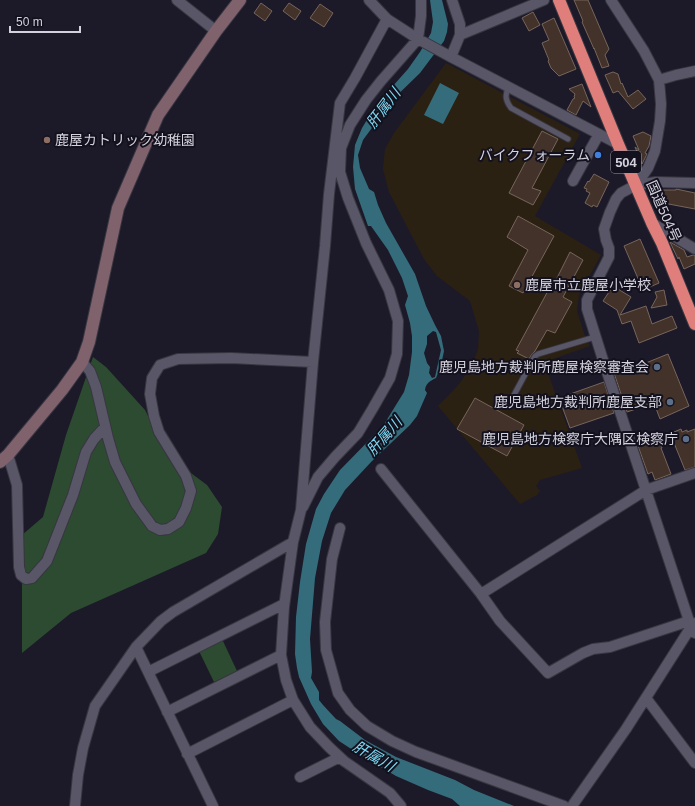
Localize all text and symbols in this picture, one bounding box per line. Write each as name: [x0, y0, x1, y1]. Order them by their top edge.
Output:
scale bar: [10, 8, 80, 34]
text: 50 m: [16, 15, 43, 29]
water label: 肝属川: [363, 83, 405, 131]
place label: 鹿屋カトリック幼稚園: [55, 132, 195, 148]
marker: 鹿屋カトリック幼稚園: [42, 135, 52, 145]
place label: バイクフォーラム: [479, 147, 590, 163]
marker: バイクフォーラム: [593, 150, 603, 160]
road number: 504: [611, 151, 641, 173]
street label: 国道504号: [643, 178, 685, 244]
place label: 鹿屋市立鹿屋小学校: [525, 277, 651, 293]
marker: 鹿屋市立鹿屋小学校: [512, 280, 522, 290]
place label: 鹿児島地方裁判所鹿屋検察審査会: [439, 359, 649, 375]
marker: 鹿児島地方裁判所鹿屋検察審査会: [652, 362, 662, 372]
place label: 鹿児島地方裁判所鹿屋支部: [494, 394, 662, 410]
marker: 鹿児島地方裁判所鹿屋支部: [665, 397, 675, 407]
water label: 肝属川: [363, 412, 406, 459]
place label: 鹿児島地方検察庁大隅区検察庁: [482, 431, 678, 447]
marker: 鹿児島地方検察庁大隅区検察庁: [681, 434, 691, 444]
water label: 肝属川: [350, 737, 399, 776]

